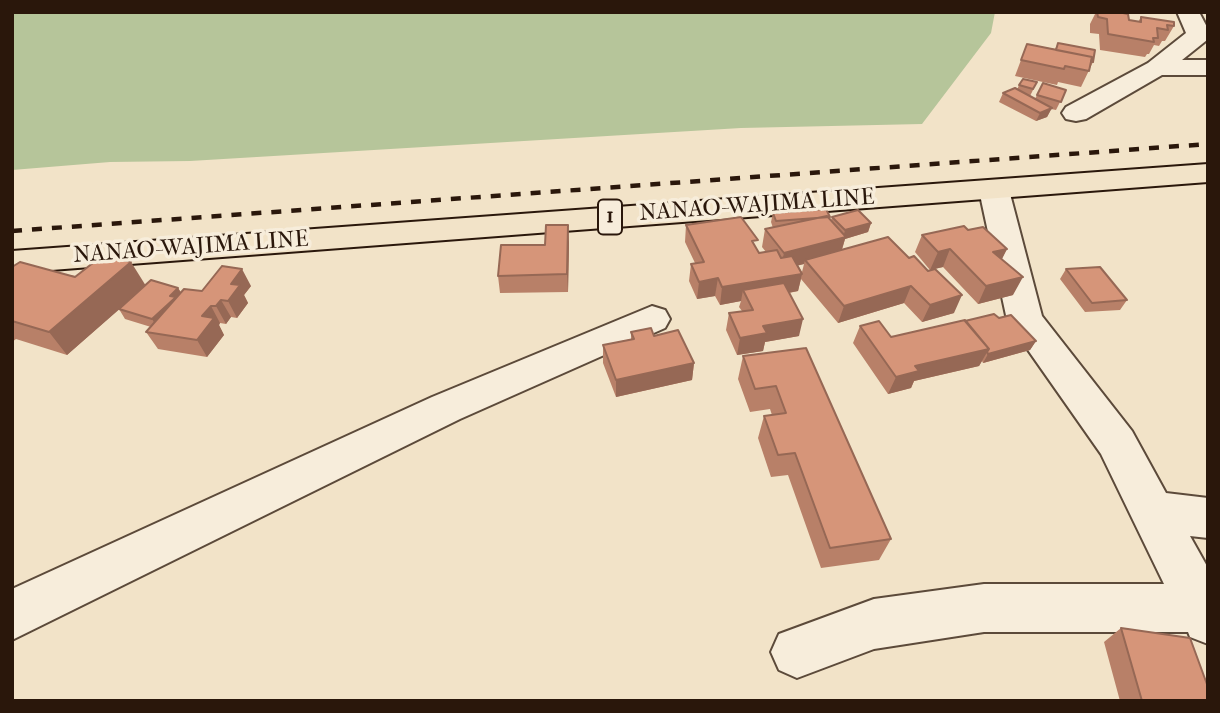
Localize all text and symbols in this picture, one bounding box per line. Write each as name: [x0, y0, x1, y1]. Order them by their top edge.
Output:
street label: NANAO-WAJIMA LINE: [638, 184, 876, 228]
road number: 1: [598, 200, 622, 234]
street label: NANAO-WAJIMA LINE: [72, 226, 310, 270]

